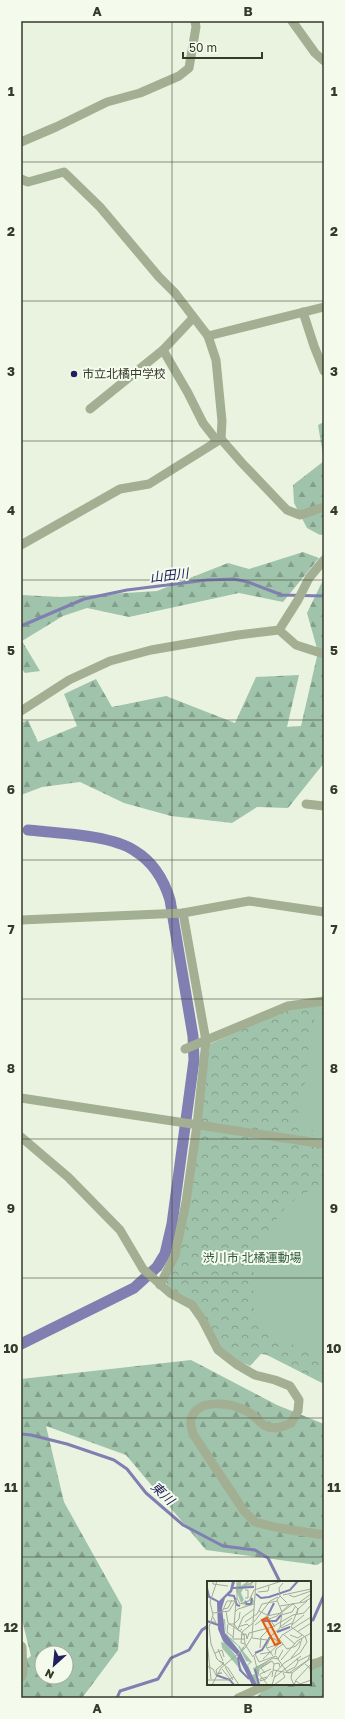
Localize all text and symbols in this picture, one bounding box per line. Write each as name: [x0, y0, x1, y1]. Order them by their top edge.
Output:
text: A: [92, 3, 102, 19]
text: B: [243, 3, 253, 19]
scale bar: [183, 34, 262, 60]
text: 50 m: [189, 40, 217, 55]
text: 1: [8, 83, 15, 99]
text: 1: [331, 83, 338, 99]
text: 2: [7, 223, 15, 239]
text: 2: [330, 223, 338, 239]
text: 3: [7, 363, 15, 379]
text: 3: [330, 363, 338, 379]
place label: 市立北橘中学校: [82, 366, 166, 381]
marker: 市立北橘中学校: [69, 369, 79, 379]
text: 4: [7, 502, 15, 518]
text: 4: [330, 502, 338, 518]
water label: 山田川: [149, 564, 191, 585]
text: 5: [7, 642, 15, 658]
text: 5: [330, 642, 338, 658]
text: 6: [7, 781, 15, 797]
text: 6: [330, 781, 338, 797]
text: 7: [7, 921, 15, 937]
text: 7: [330, 921, 338, 937]
text: 8: [7, 1060, 15, 1076]
text: 8: [330, 1060, 338, 1076]
text: 9: [7, 1200, 15, 1216]
text: 9: [330, 1200, 338, 1216]
park label: 渋川市 北橘運動場: [202, 1250, 302, 1265]
text: 10: [3, 1340, 19, 1356]
text: 10: [326, 1340, 342, 1356]
water label: 東川: [148, 1478, 179, 1509]
text: 11: [4, 1479, 18, 1495]
text: 11: [327, 1479, 341, 1495]
inset map: [207, 1581, 311, 1685]
text: 12: [4, 1619, 18, 1635]
text: 12: [327, 1619, 341, 1635]
north arrow: [34, 1645, 74, 1685]
text: N: [43, 1667, 56, 1682]
text: A: [92, 1700, 102, 1716]
text: B: [243, 1700, 253, 1716]

